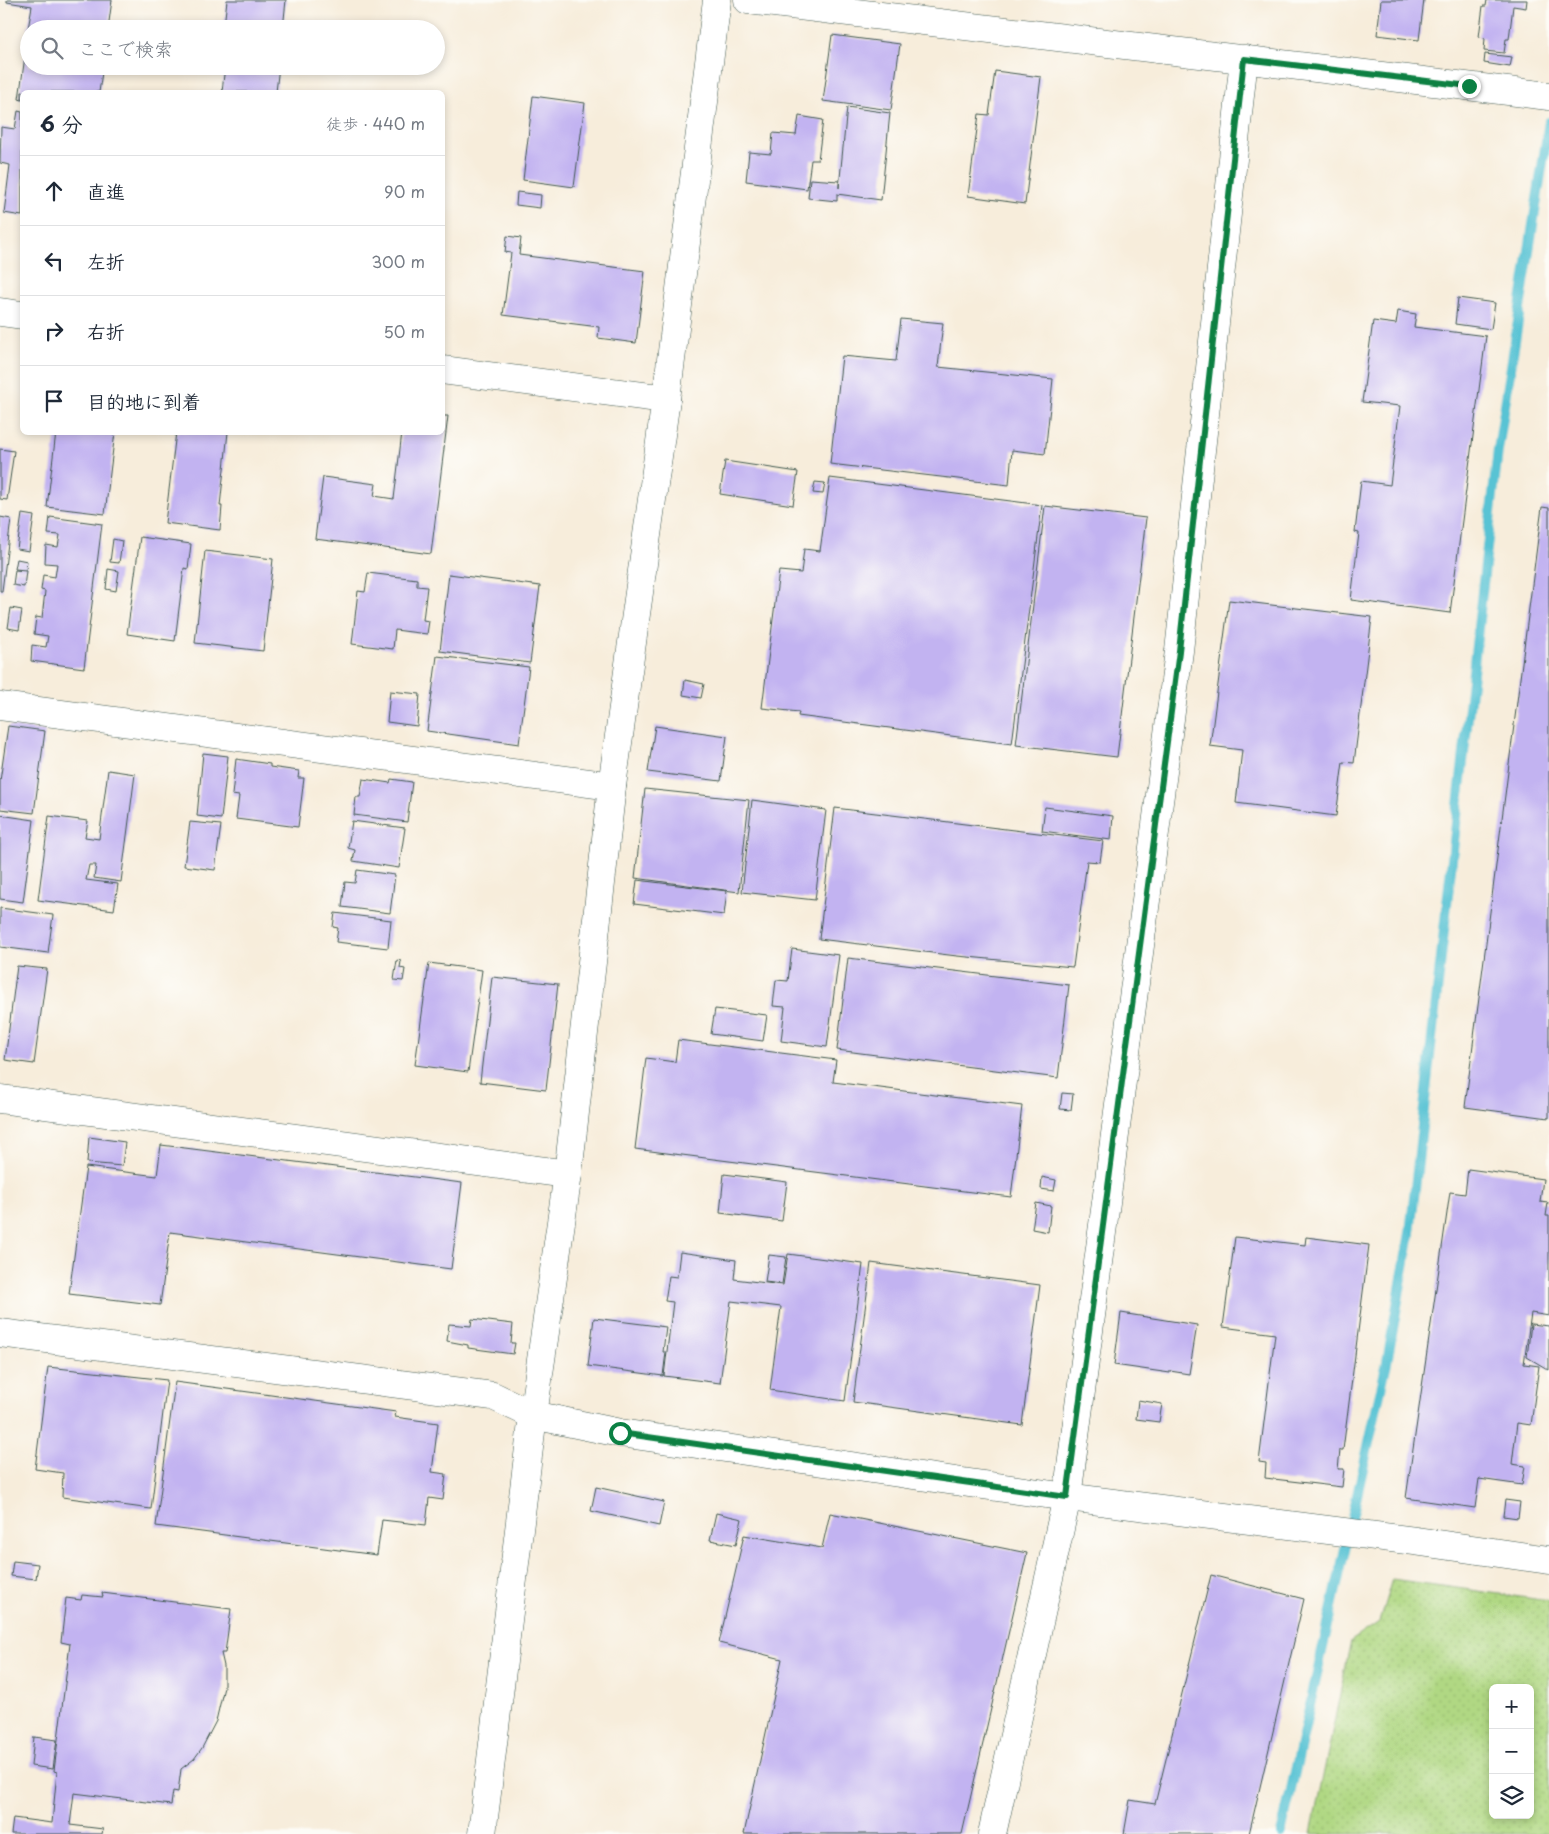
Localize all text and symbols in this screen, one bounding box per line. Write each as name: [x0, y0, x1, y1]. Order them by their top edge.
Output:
search box: [20, 20, 445, 75]
icon: search: [38, 34, 66, 62]
text: ここで検索: [78, 34, 173, 62]
route end: [1458, 75, 1481, 98]
text: 6 分: [40, 107, 83, 139]
text: 徒歩 · 440 m: [326, 111, 425, 135]
icon: ahead: [40, 177, 68, 205]
text: 直進: [87, 177, 125, 205]
text: 90 m: [384, 179, 425, 203]
icon: left: [40, 247, 68, 275]
text: 左折: [87, 247, 125, 275]
text: 300 m: [371, 249, 425, 273]
icon: right: [40, 317, 68, 345]
text: 右折: [87, 317, 125, 345]
text: 50 m: [384, 319, 425, 343]
icon: arrive: [40, 387, 68, 415]
text: 目的地に到着: [87, 387, 201, 415]
route start: [609, 1422, 632, 1445]
map controls: [1489, 1684, 1534, 1819]
button: +: [1489, 1684, 1534, 1729]
button: −: [1489, 1729, 1534, 1774]
button: layers: [1489, 1774, 1534, 1819]

